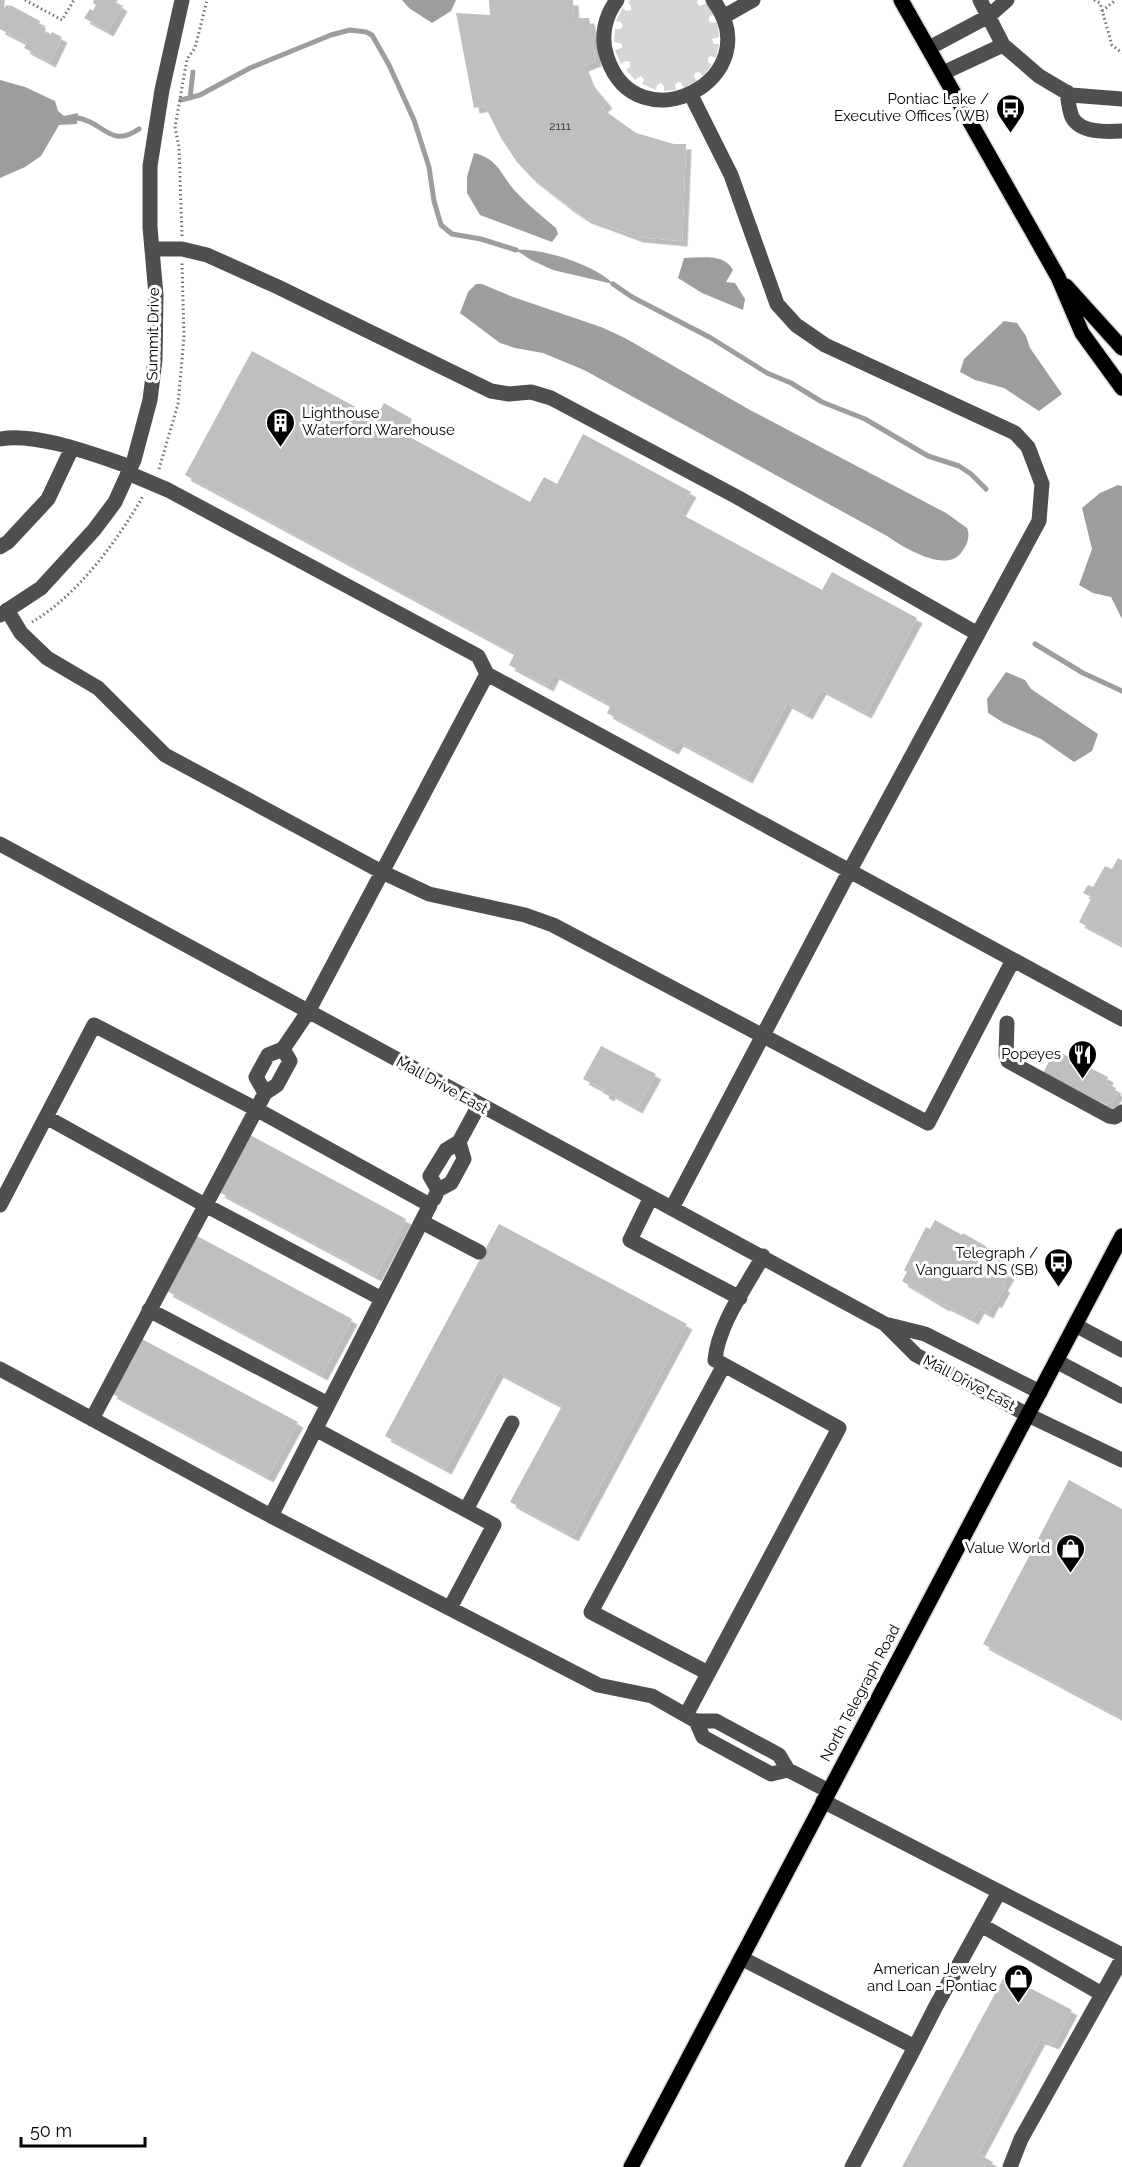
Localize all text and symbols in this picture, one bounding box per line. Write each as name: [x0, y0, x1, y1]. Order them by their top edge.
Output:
place label: Pontiac Lake / Executive Offices (WB): [834, 90, 989, 125]
bus stop icon: Pontiac Lake / Executive Offices (WB): [994, 92, 1026, 134]
house number: 2111: [549, 119, 571, 133]
street label: Summit Drive: [143, 287, 163, 381]
place label: Lighthouse Waterford Warehouse: [302, 404, 455, 439]
building icon: Lighthouse Waterford Warehouse: [265, 406, 297, 448]
restaurant icon: Popeyes: [1066, 1038, 1098, 1080]
place label: Popeyes: [1001, 1045, 1061, 1063]
street label: Mall Drive East: [393, 1052, 491, 1118]
place label: Telegraph / Vanguard NS (SB): [915, 1244, 1038, 1279]
bus stop icon: Telegraph / Vanguard NS (SB): [1043, 1246, 1075, 1288]
street label: Mall Drive East: [920, 1351, 1018, 1415]
shop icon: Value World: [1055, 1532, 1087, 1574]
place label: Value World: [965, 1539, 1050, 1557]
street label: North Telegraph Road: [816, 1621, 904, 1765]
place label: American Jewelry and Loan - Pontiac: [867, 1960, 997, 1995]
shop icon: American Jewelry and Loan - Pontiac: [1002, 1962, 1034, 2004]
scale bar: [21, 2110, 146, 2148]
text: 50 m: [30, 2120, 72, 2141]

